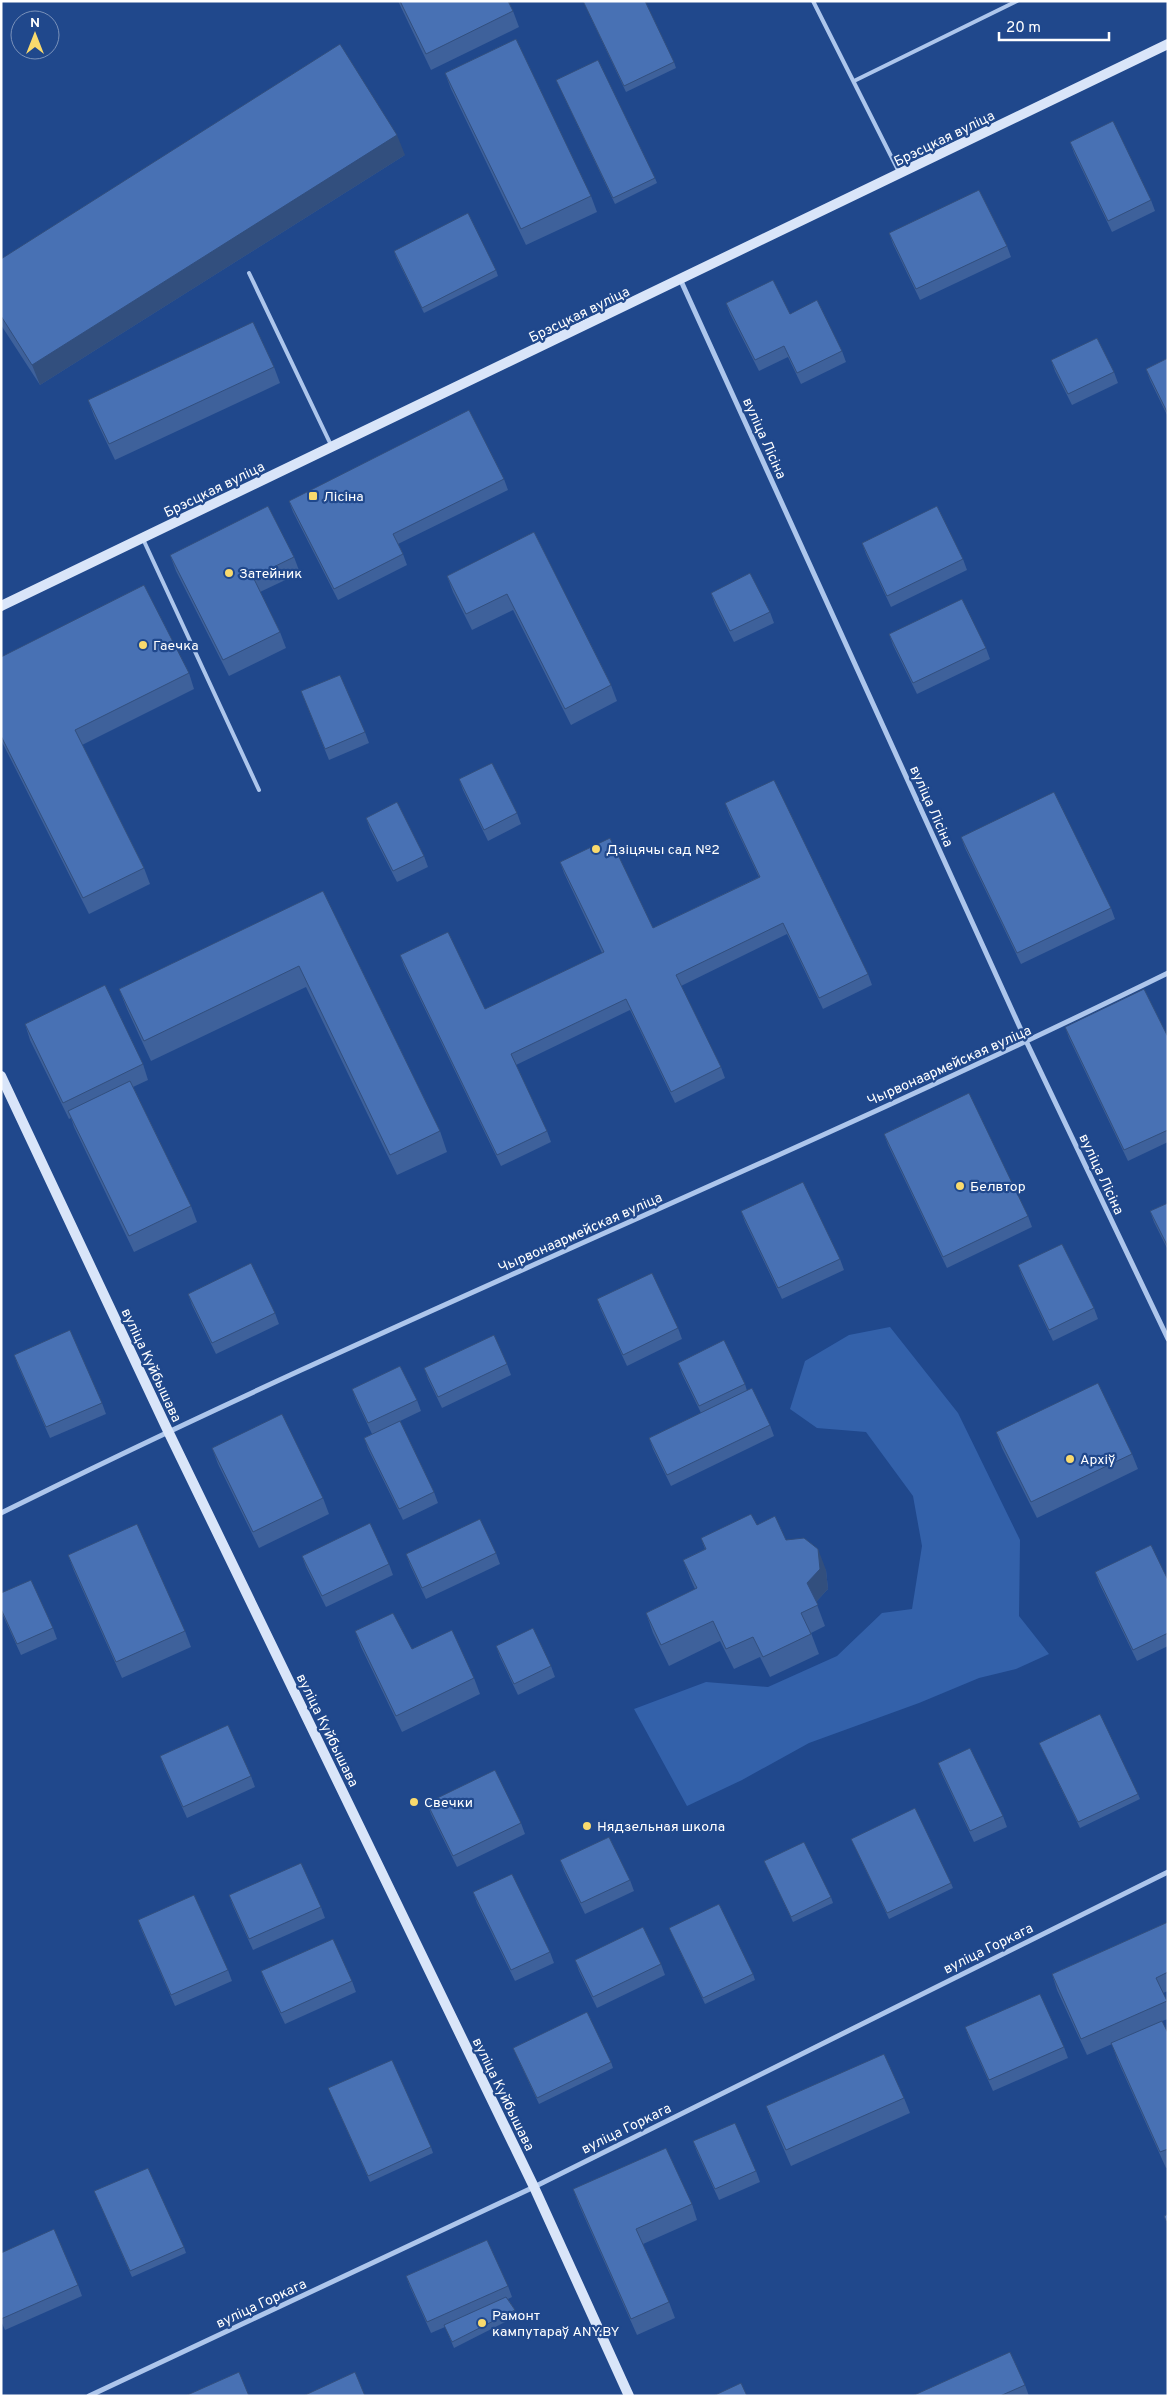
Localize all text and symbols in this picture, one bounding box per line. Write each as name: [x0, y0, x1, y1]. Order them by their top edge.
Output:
north arrow: [10, 10, 60, 60]
scale bar: [999, 10, 1109, 42]
text: N: [30, 15, 40, 32]
text: 20 m: [1006, 19, 1041, 38]
street label: Брэсцкая вуліца: [892, 108, 998, 171]
street label: Брэсцкая вуліца: [527, 284, 633, 347]
street label: вуліца Лісіна: [738, 395, 789, 482]
street label: Брэсцкая вуліца: [162, 459, 268, 522]
place label: Лісіна: [323, 489, 364, 506]
marker: Лісіна: [307, 490, 319, 502]
place label: Затейник: [239, 566, 302, 583]
marker: Затейник: [223, 567, 235, 579]
place label: Гаечка: [153, 638, 199, 655]
marker: Гаечка: [137, 639, 149, 651]
street label: вуліца Лісіна: [905, 763, 956, 850]
place label: Дзіцячы сад №2: [606, 842, 720, 859]
marker: Дзіцячы сад №2: [590, 843, 602, 855]
street label: Чырвонаармейская вуліца: [865, 1022, 1034, 1110]
street label: вуліца Лісіна: [1074, 1131, 1127, 1218]
place label: Белвтор: [970, 1179, 1026, 1196]
marker: Белвтор: [954, 1180, 966, 1192]
street label: Чырвонаармейская вуліца: [496, 1189, 665, 1277]
street label: вуліца Куйбышава: [117, 1306, 185, 1425]
place label: Архіў: [1080, 1452, 1116, 1469]
marker: Архіў: [1064, 1453, 1076, 1465]
street label: вуліца Куйбышава: [292, 1671, 361, 1790]
place label: Свечки: [424, 1795, 473, 1812]
marker: Свечки: [408, 1796, 420, 1808]
place label: Нядзельная школа: [597, 1819, 725, 1836]
marker: Нядзельная школа: [581, 1820, 593, 1832]
street label: вуліца Горкага: [941, 1920, 1036, 1978]
street label: вуліца Куйбышава: [468, 2035, 537, 2154]
street label: вуліца Горкага: [579, 2100, 674, 2158]
street label: вуліца Горкага: [214, 2276, 310, 2333]
place label: Рамонт кампутараў ANY.BY: [492, 2308, 620, 2341]
marker: Рамонт кампутараў ANY.BY: [476, 2317, 488, 2329]

